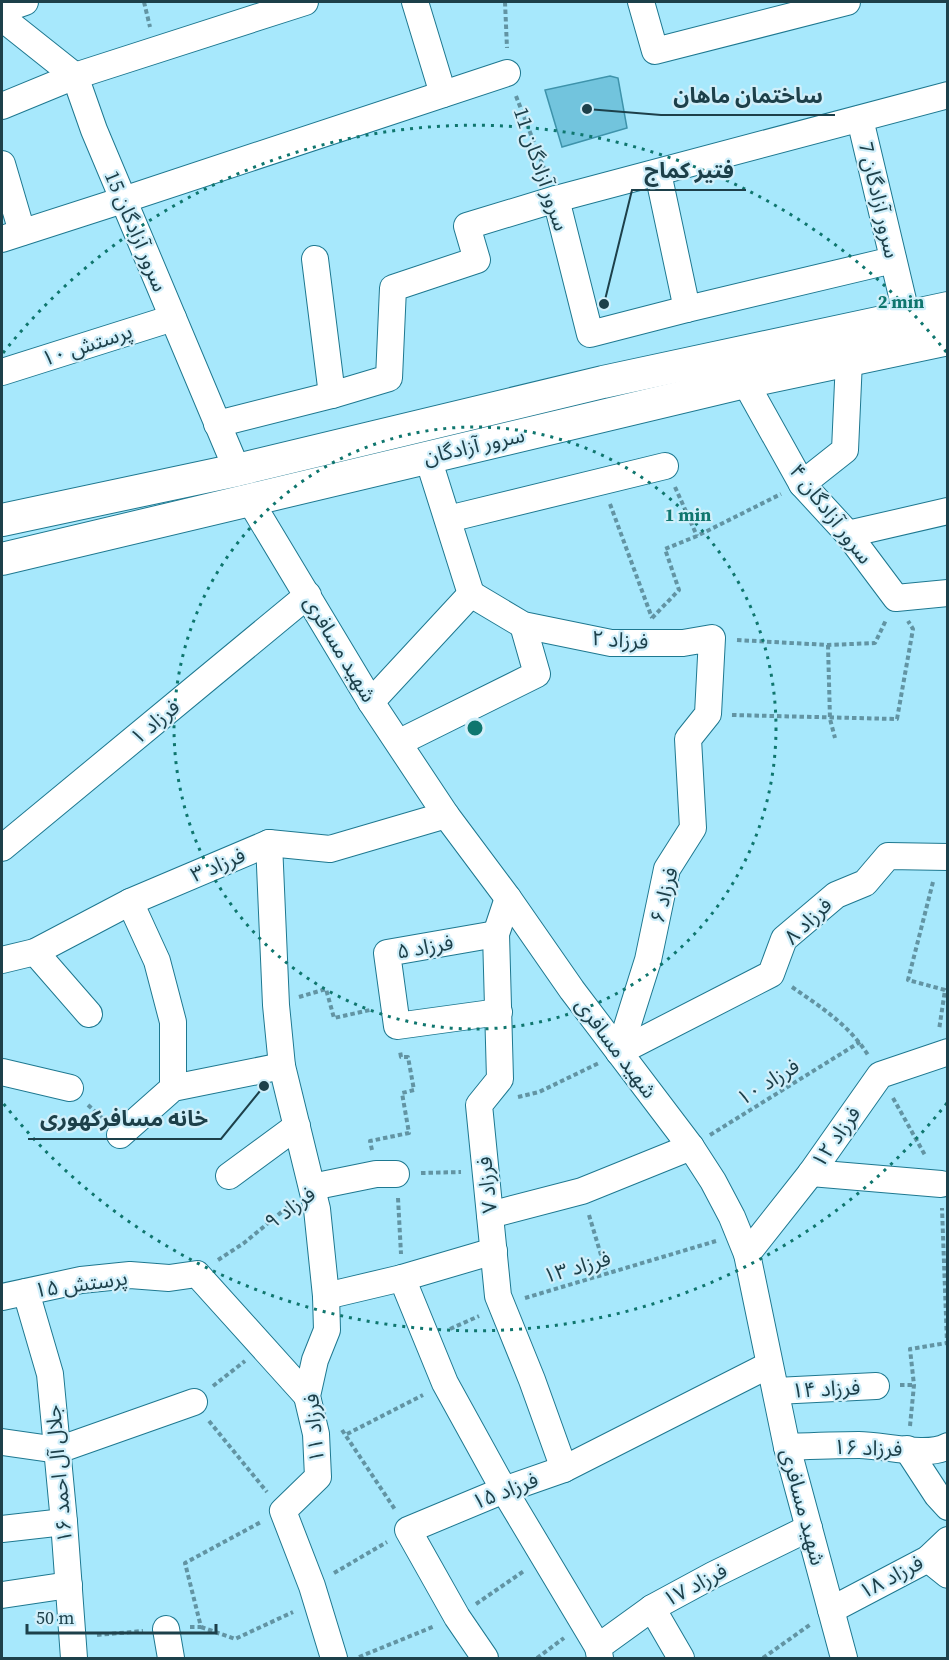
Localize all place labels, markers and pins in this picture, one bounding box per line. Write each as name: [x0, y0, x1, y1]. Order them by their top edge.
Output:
callout: ساختمان ماهان: [661, 75, 835, 115]
callout: فتیر کماج: [632, 150, 746, 190]
centre of rings: [465, 718, 485, 738]
callout: خانه مسافرکهوری: [28, 1099, 221, 1139]

